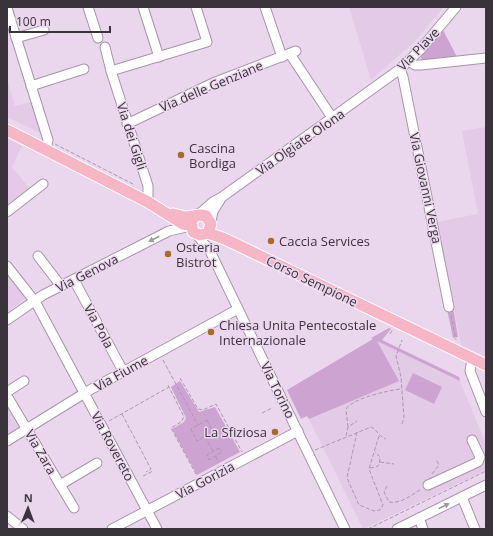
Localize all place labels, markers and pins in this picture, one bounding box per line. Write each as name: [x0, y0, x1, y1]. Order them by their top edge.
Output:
place label: Cascina Bordiga: [189, 139, 236, 172]
marker: Cascina Bordiga: [176, 150, 186, 160]
place label: Caccia Services: [279, 232, 370, 250]
marker: Caccia Services: [266, 236, 276, 246]
place label: Osteria Bistrot: [176, 238, 220, 271]
marker: Osteria Bistrot: [163, 249, 173, 259]
place label: Chiesa Unita Pentecostale Internazionale: [219, 316, 376, 349]
marker: Chiesa Unita Pentecostale Internazionale: [206, 327, 216, 337]
place label: La Sfiziosa: [204, 423, 267, 441]
marker: La Sfiziosa: [270, 427, 280, 437]

